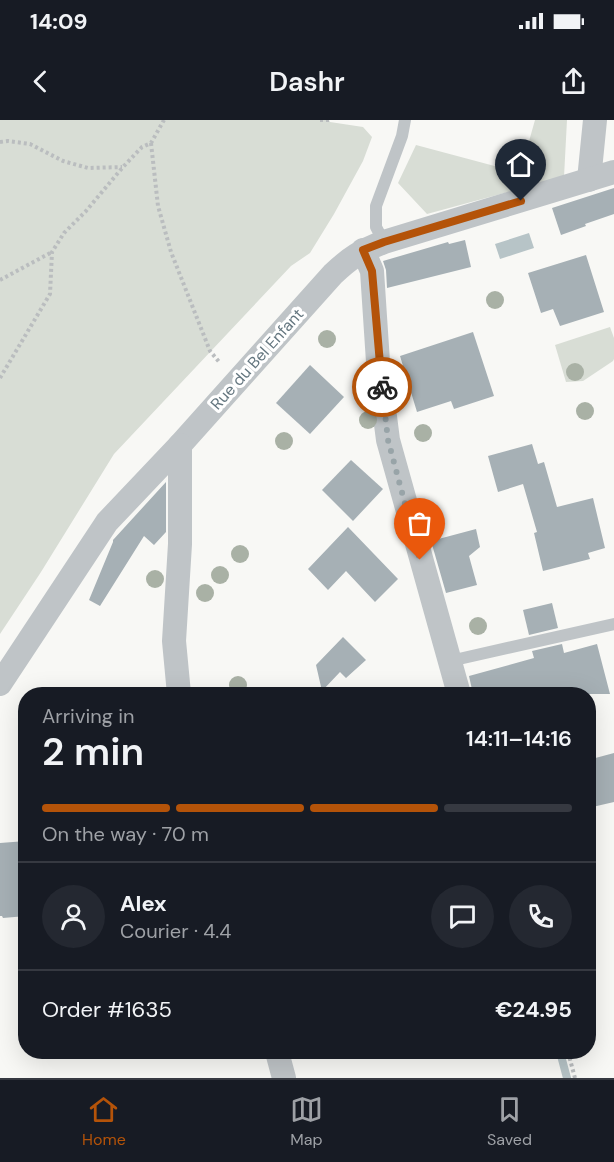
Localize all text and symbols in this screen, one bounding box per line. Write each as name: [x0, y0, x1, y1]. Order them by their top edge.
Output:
text: 14:09: [30, 7, 87, 36]
text: Dashr: [269, 64, 345, 99]
icon: back: [24, 65, 57, 98]
icon: share: [557, 65, 590, 98]
pin: [495, 139, 546, 201]
icon: home: [504, 148, 537, 181]
street label: Rue du Bel Enfant: [206, 304, 308, 414]
courier: [352, 357, 412, 417]
icon: bike: [366, 371, 399, 404]
pin: [394, 498, 445, 560]
icon: bag: [403, 507, 436, 540]
text: Arriving in: [42, 703, 134, 729]
text: 14:11–14:16: [466, 724, 572, 753]
text: 2 min: [42, 726, 144, 777]
text: On the way · 70 m: [42, 821, 209, 847]
button: person: [42, 885, 105, 948]
button: chat: [431, 885, 494, 948]
button: phone: [509, 885, 572, 948]
text: Alex: [120, 889, 167, 918]
text: Courier · 4.4: [120, 918, 231, 944]
text: Order #1635: [42, 995, 172, 1024]
text: €24.95: [495, 995, 572, 1024]
tab: Home: [82, 1093, 126, 1150]
tab: Map: [290, 1093, 323, 1150]
tab: Saved: [487, 1093, 532, 1150]

